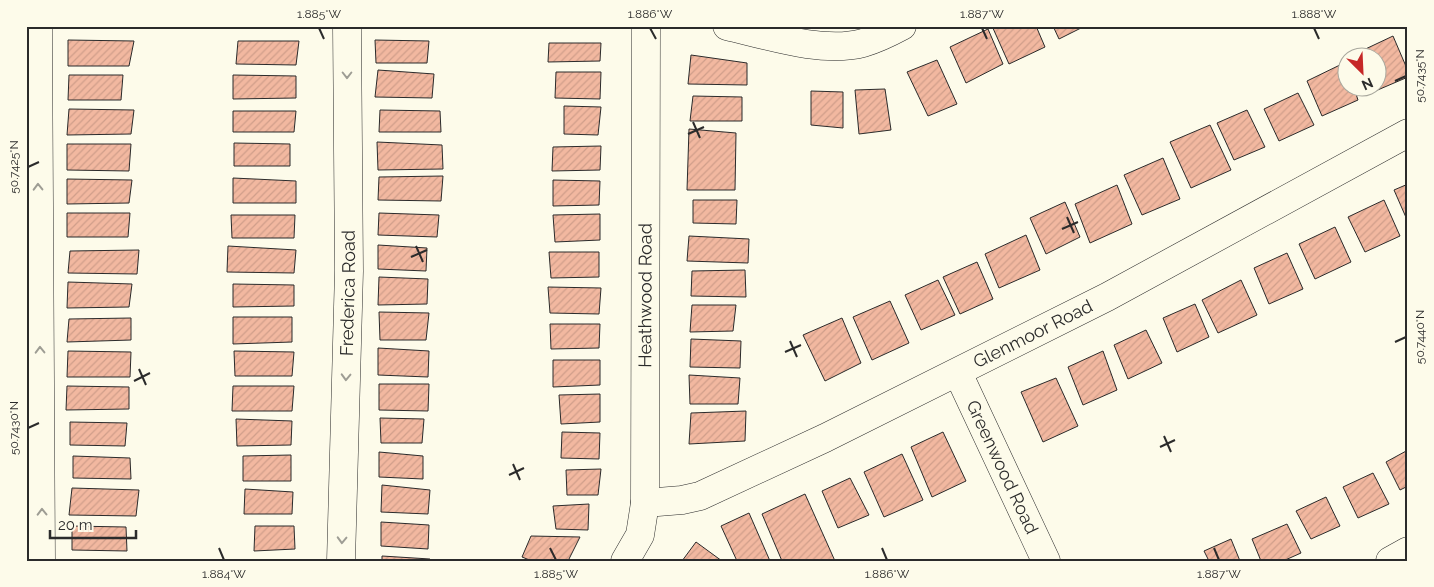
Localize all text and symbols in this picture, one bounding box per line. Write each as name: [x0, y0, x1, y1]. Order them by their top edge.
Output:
text: 1.885°W: [297, 7, 341, 21]
text: 1.886°W: [628, 7, 673, 21]
text: 1.887°W: [960, 7, 1004, 21]
text: 1.888°W: [1292, 7, 1337, 21]
north arrow: [1336, 48, 1386, 98]
text: 50.7435°N: [1413, 49, 1427, 103]
one-way arrow: [342, 72, 352, 79]
text: N: [1359, 74, 1375, 93]
text: 50.7425°N: [7, 140, 21, 194]
one-way arrow: [33, 183, 43, 190]
street label: Heathwood Road: [634, 223, 656, 368]
street label: Frederica Road: [336, 230, 359, 356]
street label: Glenmoor Road: [970, 295, 1096, 372]
text: 50.7440°N: [1413, 310, 1427, 364]
one-way arrow: [35, 345, 45, 353]
one-way arrow: [341, 374, 352, 382]
street label: Greenwood Road: [962, 397, 1043, 537]
text: 50.7430°N: [7, 401, 21, 455]
scale bar: [50, 507, 136, 539]
one-way arrow: [37, 508, 47, 516]
text: 20 m: [58, 516, 93, 534]
one-way arrow: [337, 536, 347, 544]
text: 1.884°W: [202, 567, 246, 581]
text: 1.885°W: [534, 567, 578, 581]
text: 1.886°W: [865, 567, 910, 581]
text: 1.887°W: [1197, 567, 1241, 581]

